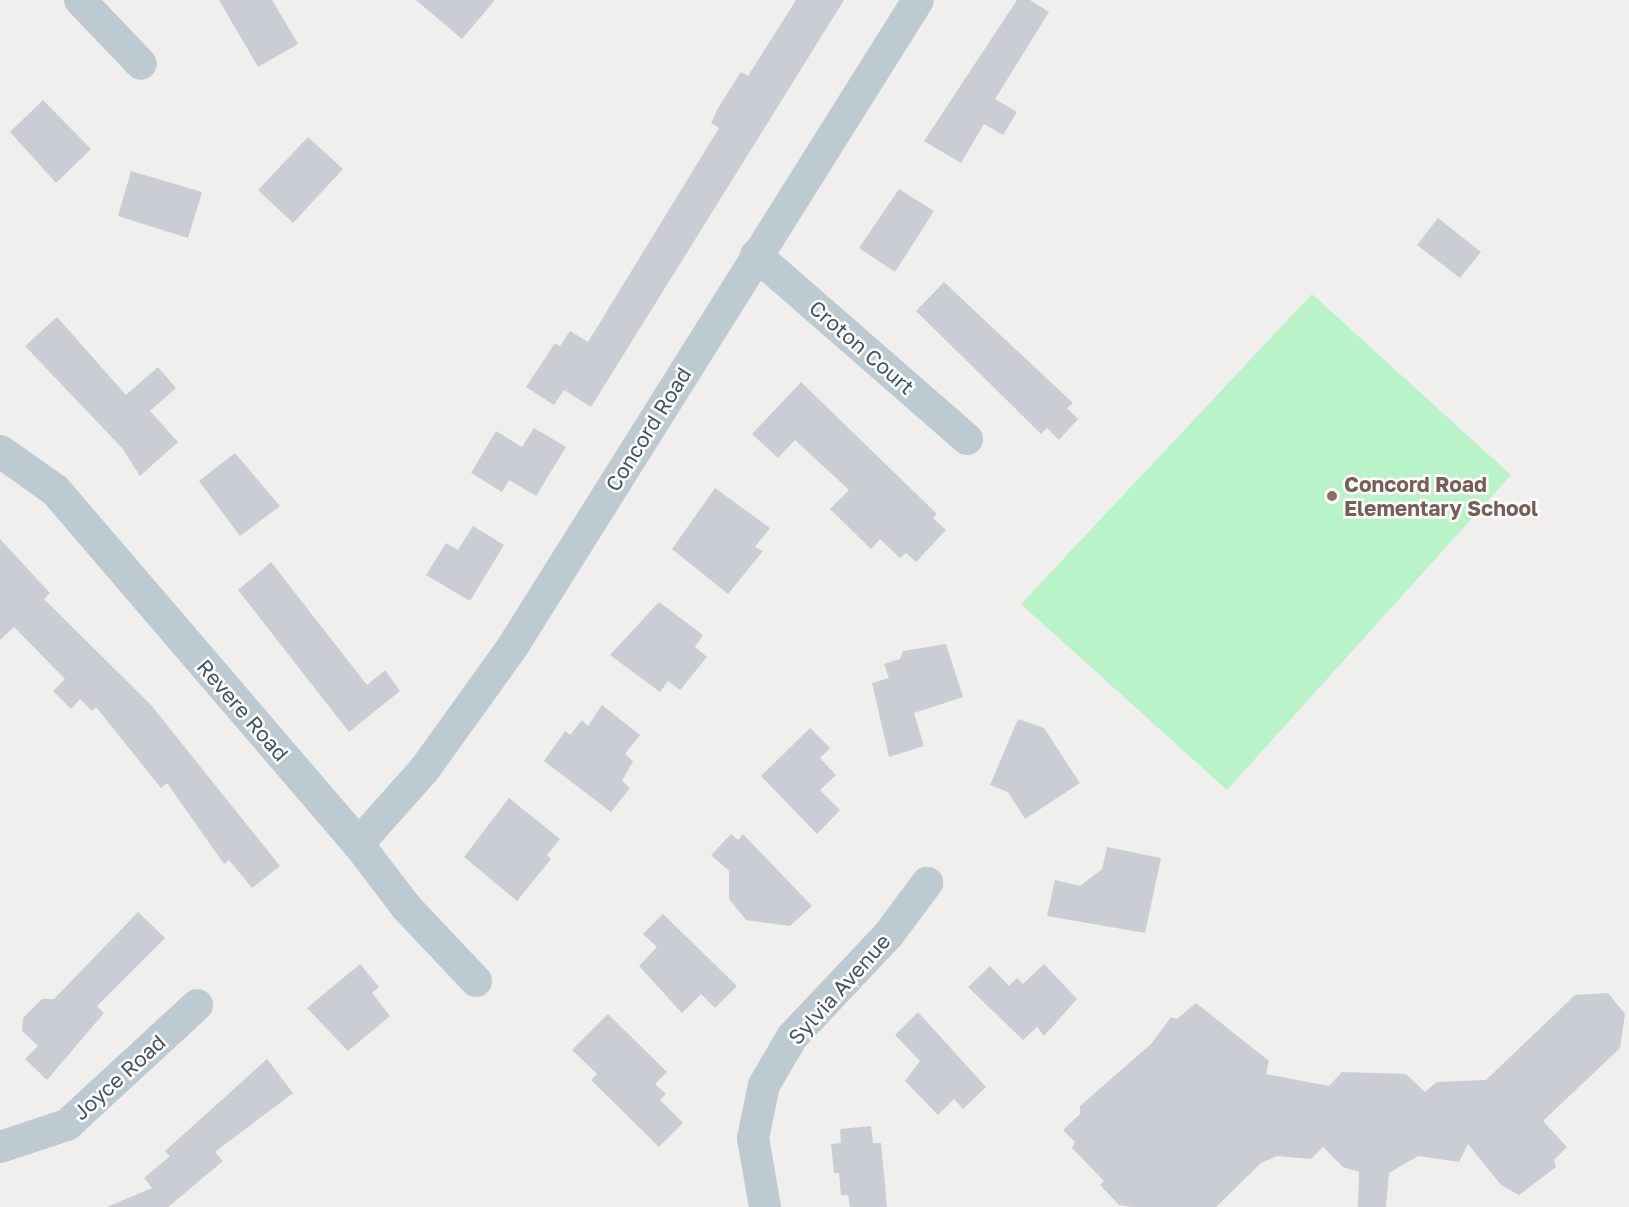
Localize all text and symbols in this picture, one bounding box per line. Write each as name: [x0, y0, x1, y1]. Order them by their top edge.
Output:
street label: Croton Court: [804, 295, 920, 399]
street label: Concord Road: [600, 362, 696, 496]
place label: Concord Road Elementary School: [1344, 471, 1538, 521]
marker: Concord Road Elementary School: [1325, 489, 1339, 503]
street label: Revere Road: [192, 654, 294, 766]
street label: Sylvia Avenue: [783, 929, 895, 1049]
street label: Joyce Road: [68, 1029, 170, 1125]

